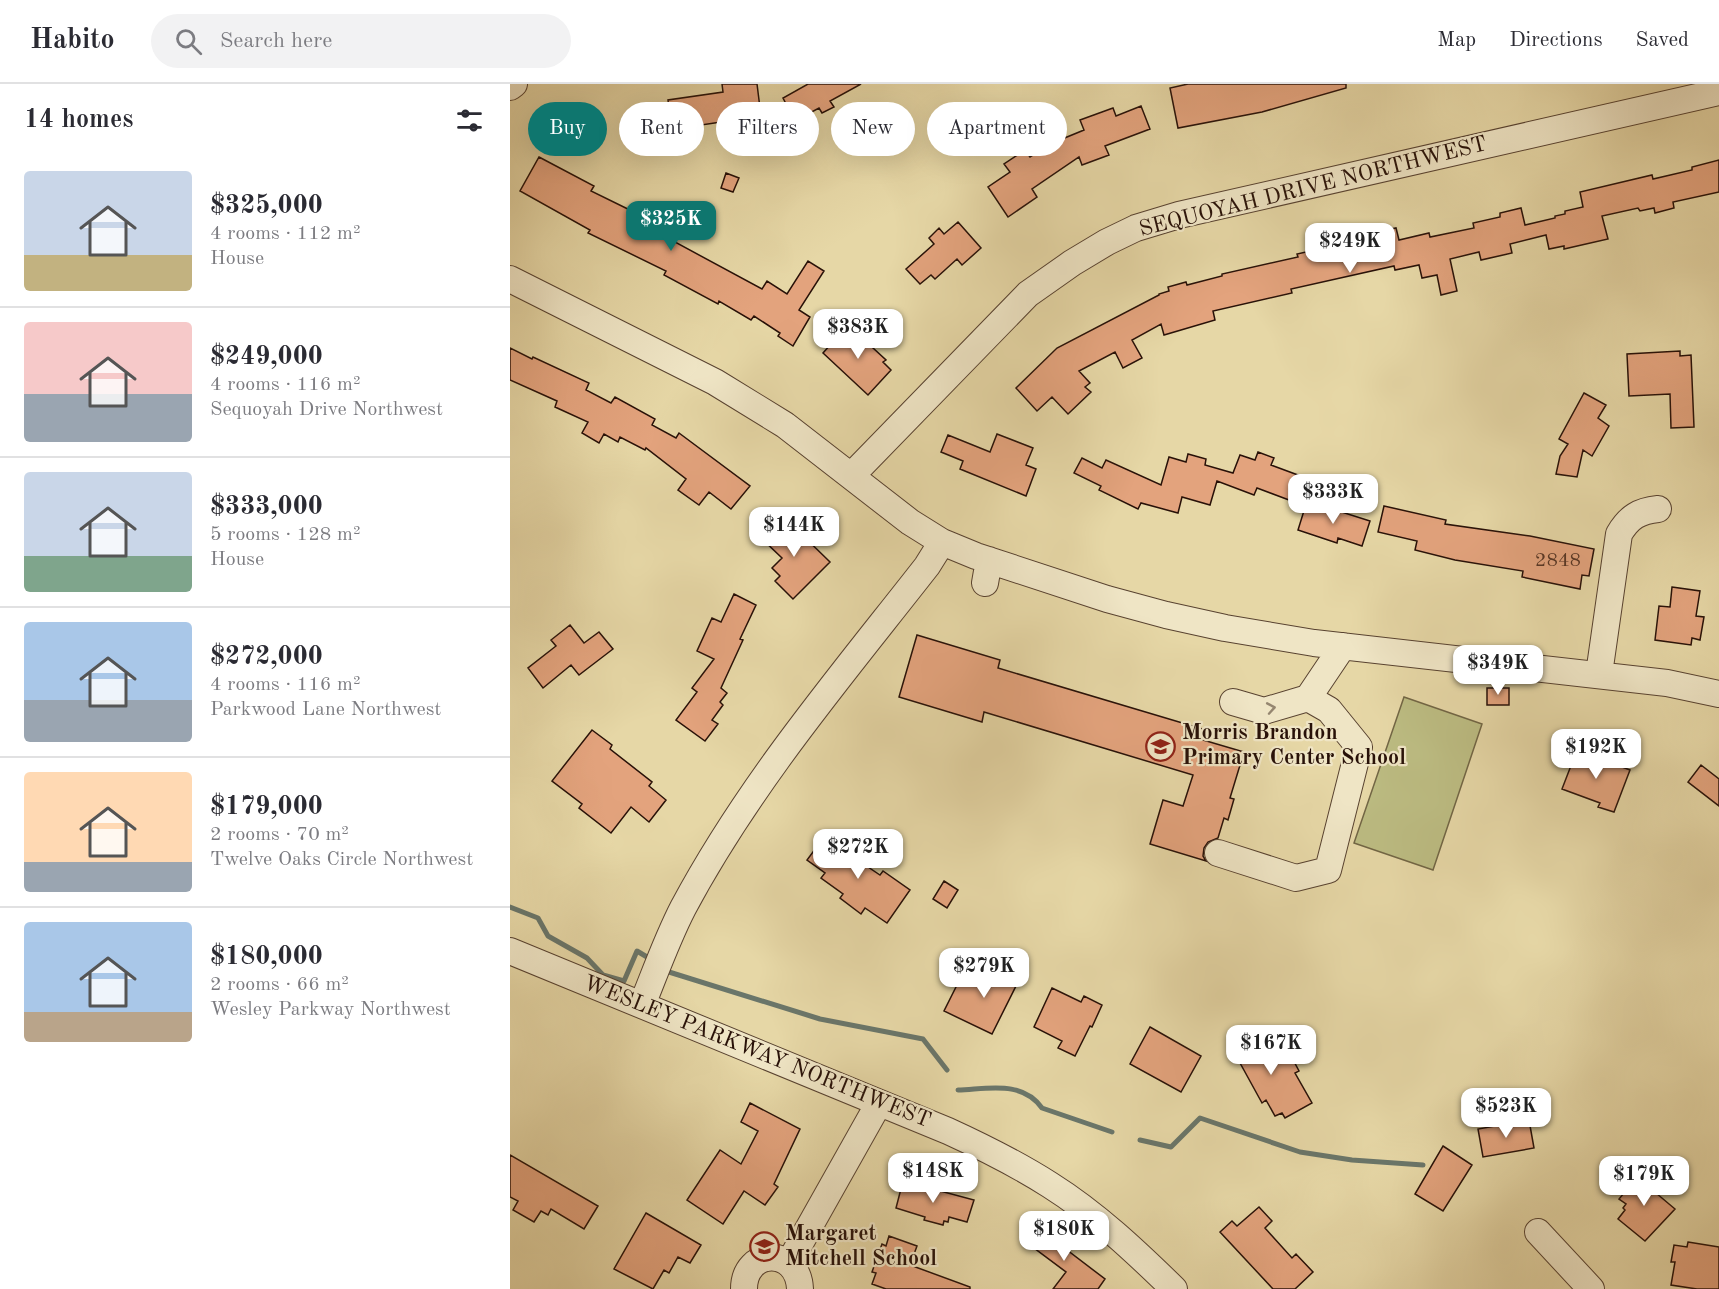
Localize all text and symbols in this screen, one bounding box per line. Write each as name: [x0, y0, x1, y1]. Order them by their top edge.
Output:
search box: [151, 14, 571, 68]
icon: search: [172, 25, 205, 58]
text: Habito: [30, 27, 115, 55]
text: Search here: [220, 30, 332, 52]
text: Map: [1437, 30, 1476, 51]
text: Directions: [1509, 30, 1603, 51]
text: Saved: [1636, 30, 1689, 51]
chip: Buy: [528, 102, 607, 156]
chip: Rent: [619, 102, 704, 156]
chip: Filters: [716, 102, 819, 156]
chip: New: [831, 102, 915, 156]
chip: Apartment: [927, 102, 1067, 156]
icon: filters: [453, 104, 486, 137]
text: 14 homes: [24, 107, 133, 133]
street label: SEQUOYAH DRIVE NORTHWEST: [1137, 133, 1489, 241]
text: $325,000: [210, 193, 323, 219]
icon: home: [72, 195, 144, 267]
pin: $325K: [629, 201, 713, 252]
text: $325K: [640, 210, 702, 230]
pin: $249K: [1308, 223, 1392, 274]
text: 4 rooms · 112 m²: [210, 224, 360, 244]
text: $249K: [1319, 232, 1381, 252]
text: House: [210, 249, 264, 269]
pin: $383K: [816, 309, 900, 360]
text: $383K: [827, 318, 889, 338]
text: $249,000: [210, 344, 323, 370]
icon: home: [72, 346, 144, 418]
text: 4 rooms · 116 m²: [210, 375, 360, 395]
text: Sequoyah Drive Northwest: [210, 400, 443, 420]
pin: $333K: [1291, 474, 1375, 525]
text: $333K: [1302, 483, 1364, 503]
text: $333,000: [210, 494, 323, 520]
icon: home: [72, 496, 144, 568]
pin: $144K: [752, 507, 836, 558]
text: $144K: [763, 516, 825, 536]
text: 5 rooms · 128 m²: [210, 525, 360, 545]
text: House: [210, 550, 264, 570]
house number: 2848: [1535, 551, 1581, 571]
text: $272,000: [210, 644, 323, 670]
pin: $349K: [1456, 645, 1540, 696]
icon: home: [72, 646, 144, 718]
text: $349K: [1467, 654, 1529, 674]
text: 4 rooms · 116 m²: [210, 675, 360, 695]
text: Parkwood Lane Northwest: [210, 700, 441, 720]
one-way arrow: [1266, 703, 1275, 715]
place label: Morris Brandon Primary Center School: [1182, 722, 1406, 769]
pin: $192K: [1554, 729, 1638, 780]
school or university icon: Morris Brandon Primary Center School: [1145, 730, 1177, 762]
text: $192K: [1565, 738, 1627, 758]
text: $179,000: [210, 794, 323, 820]
icon: home: [72, 796, 144, 868]
text: 2 rooms · 70 m²: [210, 825, 349, 845]
pin: $272K: [816, 829, 900, 880]
text: $272K: [827, 838, 889, 858]
text: Twelve Oaks Circle Northwest: [210, 850, 473, 870]
text: $180,000: [210, 944, 323, 970]
icon: home: [72, 946, 144, 1018]
pin: $279K: [942, 948, 1026, 999]
text: $279K: [953, 957, 1015, 977]
street label: WESLEY PARKWAY NORTHWEST: [580, 972, 934, 1132]
text: 2 rooms · 66 m²: [210, 975, 349, 995]
text: Wesley Parkway Northwest: [210, 1000, 451, 1020]
pin: $167K: [1229, 1025, 1313, 1076]
text: $167K: [1240, 1034, 1302, 1054]
pin: $523K: [1464, 1088, 1548, 1139]
text: $523K: [1475, 1097, 1537, 1117]
pin: $148K: [891, 1153, 975, 1204]
pin: $179K: [1602, 1156, 1686, 1207]
text: $148K: [902, 1162, 964, 1182]
text: $179K: [1613, 1165, 1675, 1185]
pin: $180K: [1022, 1211, 1106, 1262]
text: $180K: [1033, 1220, 1095, 1240]
place label: Margaret Mitchell School: [785, 1223, 937, 1270]
school or university icon: Margaret Mitchell School: [748, 1231, 780, 1263]

